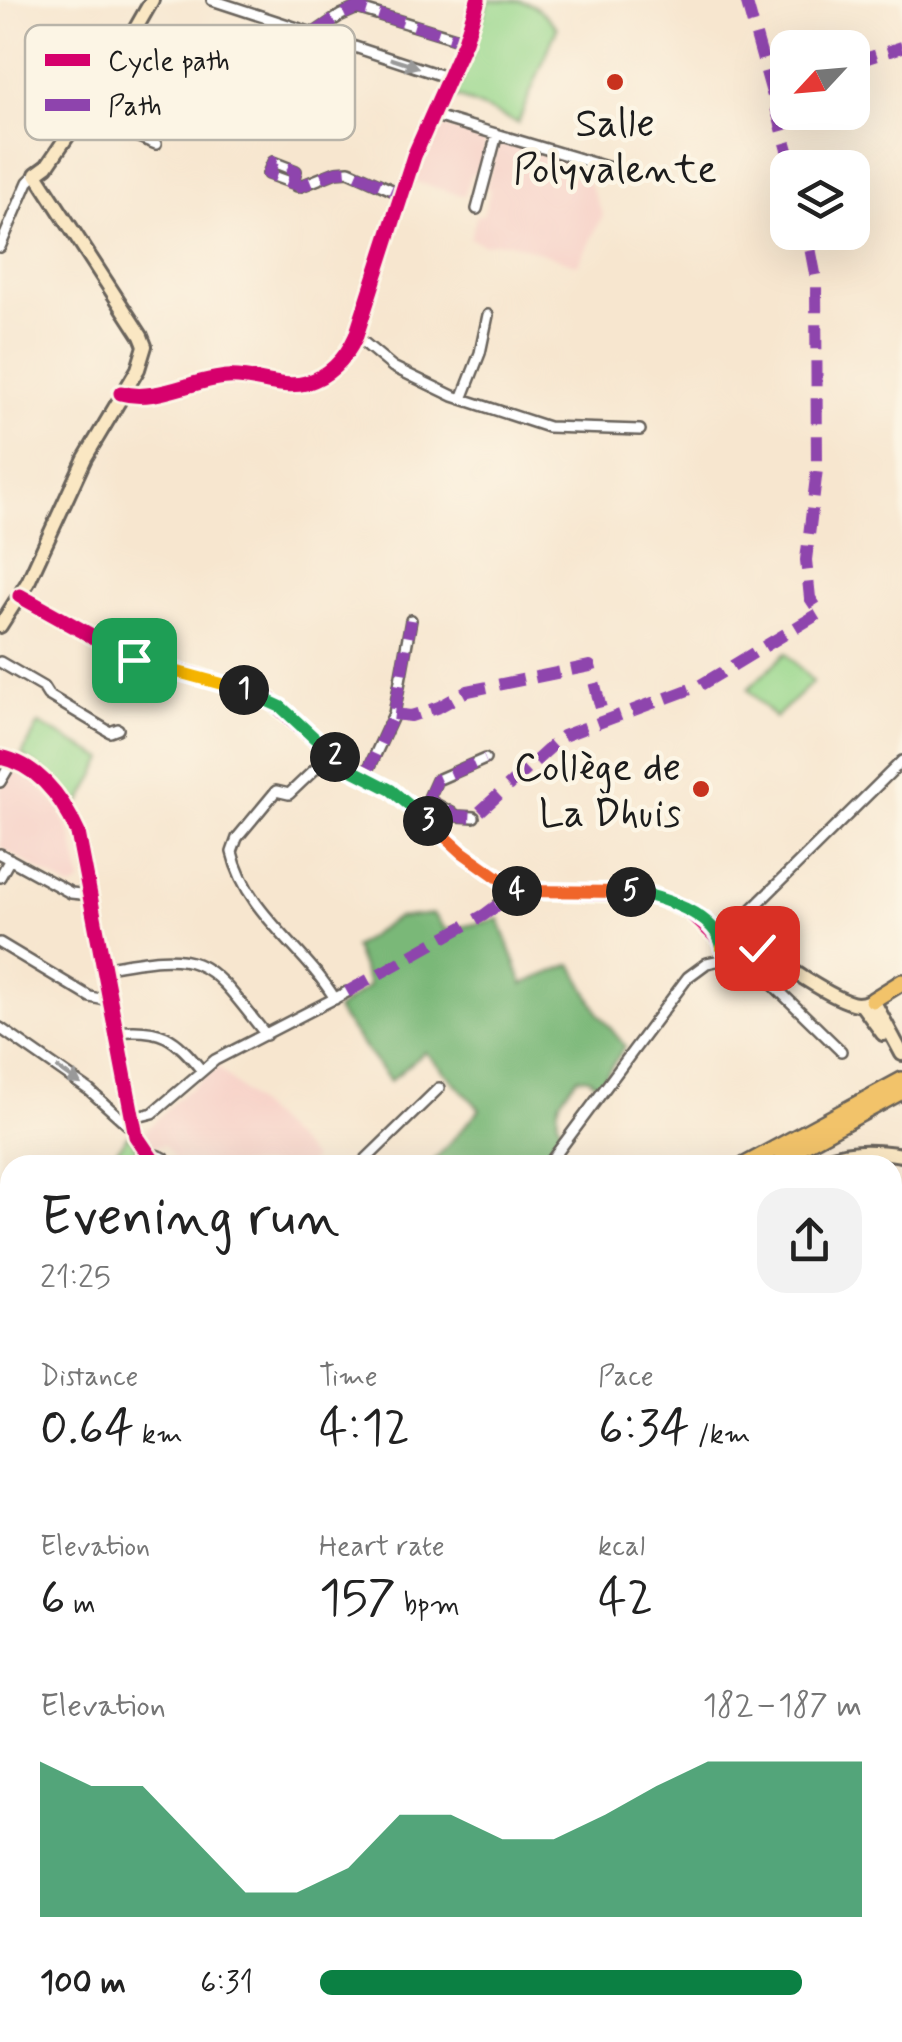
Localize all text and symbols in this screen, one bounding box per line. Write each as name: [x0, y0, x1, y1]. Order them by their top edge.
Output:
legend: [25, 25, 355, 140]
north arrow: [770, 30, 870, 130]
map controls: [770, 30, 870, 250]
text: Cycle path: [108, 44, 230, 81]
one-way arrow: [389, 57, 419, 72]
marker: Salle Polyvalente: [604, 71, 626, 93]
text: Path: [108, 89, 162, 126]
place label: Salle Polyvalente: [513, 99, 717, 197]
button: layers: [770, 150, 870, 250]
pin: [92, 618, 177, 703]
icon: arrive: [107, 633, 162, 688]
pin: 1: [219, 665, 269, 715]
text: 1: [238, 671, 250, 708]
pin: 2: [310, 732, 360, 782]
text: 2: [328, 738, 342, 775]
place label: Collège de La Dhuis: [514, 743, 681, 841]
marker: Collège de La Dhuis: [690, 778, 712, 800]
pin: 3: [403, 796, 453, 846]
text: 3: [422, 802, 434, 839]
pin: 4: [492, 866, 542, 916]
pin: 5: [606, 867, 656, 917]
text: 4: [509, 872, 525, 909]
text: 5: [623, 873, 639, 910]
pin: [715, 906, 800, 991]
icon: check: [730, 921, 785, 976]
one-way arrow: [55, 1066, 82, 1085]
text: Evening run: [40, 1183, 340, 1255]
button: share: [757, 1188, 862, 1293]
text: 21:25: [40, 1257, 111, 1299]
text: Distance: [40, 1359, 138, 1396]
text: Time: [319, 1359, 378, 1396]
text: Pace: [598, 1359, 654, 1396]
text: 0.64: [40, 1396, 134, 1462]
text: 4:12: [319, 1396, 410, 1462]
text: 6:34: [598, 1396, 690, 1462]
text: km: [134, 1417, 183, 1454]
text: /km: [690, 1417, 751, 1454]
text: Elevation: [40, 1529, 150, 1566]
text: Heart rate: [319, 1529, 445, 1566]
text: kcal: [598, 1529, 645, 1566]
text: 6: [40, 1566, 66, 1632]
text: 157: [319, 1566, 396, 1632]
text: 42: [598, 1566, 654, 1632]
text: m: [66, 1587, 95, 1624]
text: bpm: [396, 1587, 460, 1624]
text: Elevation: [40, 1685, 166, 1727]
text: 182–187 m: [703, 1685, 862, 1727]
text: 100 m: [40, 1962, 126, 2004]
text: 6:31: [200, 1962, 253, 2004]

